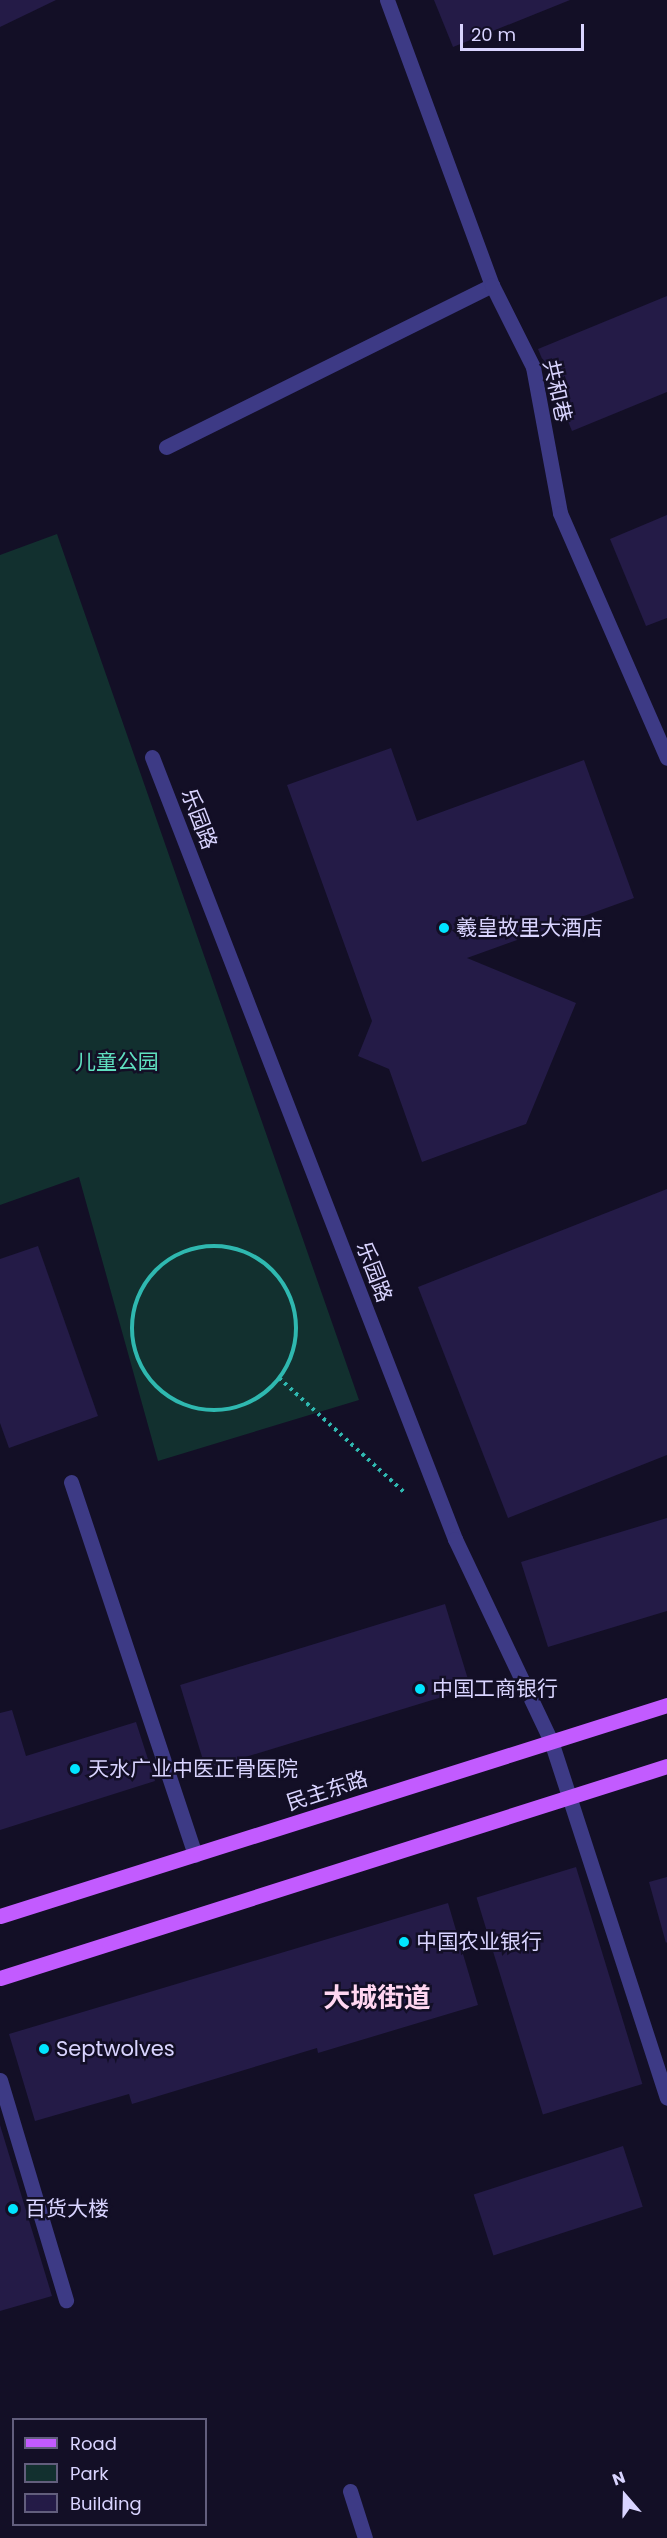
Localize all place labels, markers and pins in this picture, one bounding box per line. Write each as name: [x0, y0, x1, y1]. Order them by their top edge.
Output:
place label: 羲皇故里大酒店: [456, 915, 603, 941]
marker: 羲皇故里大酒店: [437, 921, 451, 935]
place label: 中国工商银行: [432, 1676, 558, 1702]
marker: 中国工商银行: [413, 1682, 427, 1696]
place label: 天水广业中医正骨医院: [88, 1756, 298, 1782]
marker: 天水广业中医正骨医院: [66, 1760, 84, 1778]
place label: 中国农业银行: [416, 1929, 542, 1955]
marker: 中国农业银行: [397, 1935, 411, 1949]
place label: Septwolves: [56, 2036, 175, 2062]
marker: Septwolves: [37, 2042, 51, 2056]
place label: 百货大楼: [25, 2196, 109, 2222]
marker: 百货大楼: [6, 2202, 20, 2216]

